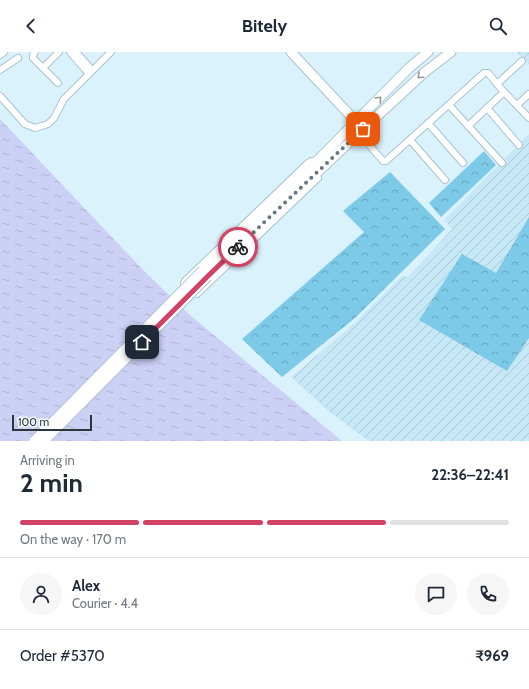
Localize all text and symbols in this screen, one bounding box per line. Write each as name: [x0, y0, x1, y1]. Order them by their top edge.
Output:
icon: back: [20, 15, 42, 37]
text: Bitely: [242, 15, 287, 37]
icon: search: [487, 15, 509, 37]
one-way arrow: [417, 72, 425, 79]
one-way arrow: [374, 96, 382, 104]
pin: [346, 112, 380, 146]
icon: bag: [352, 118, 374, 140]
courier: [218, 227, 258, 267]
icon: bike: [227, 236, 249, 258]
pin: [125, 325, 159, 359]
icon: home: [131, 331, 153, 353]
scale bar: [12, 413, 92, 432]
text: 100 m: [18, 415, 49, 429]
text: Arriving in: [20, 452, 75, 468]
text: 22:36–22:41: [431, 466, 509, 484]
text: 2 min: [20, 467, 83, 499]
text: On the way · 170 m: [20, 531, 126, 547]
button: person: [20, 573, 62, 615]
button: chat: [415, 573, 457, 615]
button: phone: [467, 573, 509, 615]
text: Alex: [72, 577, 100, 595]
text: Courier · 4.4: [72, 595, 138, 611]
text: Order #5370: [20, 647, 105, 665]
text: ₹969: [476, 647, 509, 665]

